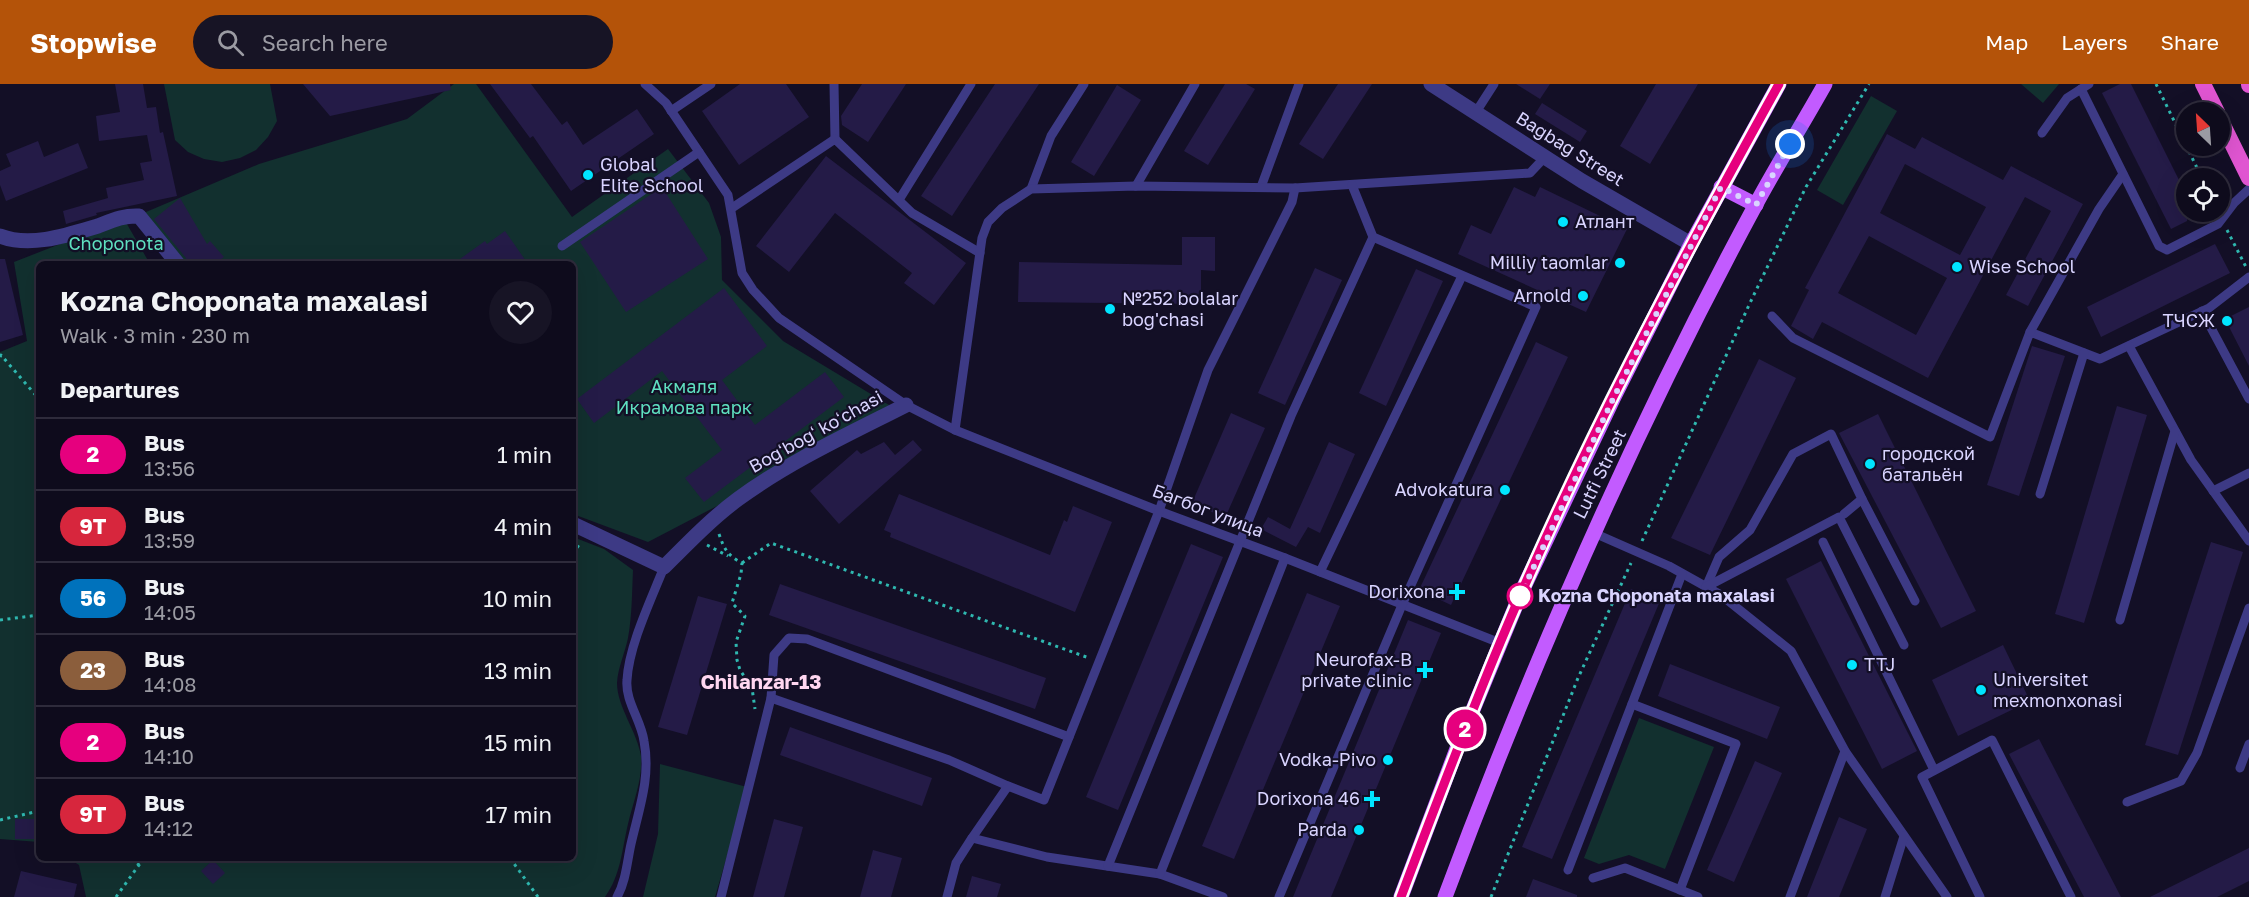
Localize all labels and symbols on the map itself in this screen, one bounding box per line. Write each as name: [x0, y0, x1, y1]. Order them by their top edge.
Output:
north arrow: [2176, 102, 2230, 156]
street label: Bagbag Street: [1512, 106, 1629, 190]
your location: [1775, 129, 1805, 159]
place label: Global Elite School: [600, 153, 704, 196]
marker: Global Elite School: [581, 168, 595, 182]
place label: Атлант: [1575, 210, 1635, 232]
marker: Атлант: [1556, 215, 1570, 229]
park label: Choponota: [68, 232, 164, 254]
place label: Milliy taomlar: [1490, 251, 1608, 273]
place label: Wise School: [1969, 255, 2076, 277]
marker: Milliy taomlar: [1613, 256, 1627, 270]
marker: Wise School: [1950, 260, 1964, 274]
place label: Arnold: [1513, 284, 1571, 306]
place label: №252 bolalar bog'chasi: [1122, 287, 1238, 330]
marker: Arnold: [1576, 289, 1590, 303]
marker: №252 bolalar bog'chasi: [1103, 302, 1117, 316]
place label: ТЧСЖ: [2163, 309, 2215, 331]
marker: ТЧСЖ: [2220, 314, 2234, 328]
park label: Акмаля Икрамова парк: [616, 375, 752, 418]
street label: Bogʻbogʻ koʻchasi: [745, 385, 886, 477]
street label: Lutfi Street: [1568, 425, 1630, 522]
place label: городской батальён: [1882, 442, 1975, 485]
marker: городской батальён: [1863, 457, 1877, 471]
place label: Advokatura: [1394, 478, 1493, 500]
street label: Багбог улица: [1150, 479, 1267, 541]
marker: Advokatura: [1498, 483, 1512, 497]
place label: Dorixona: [1368, 580, 1445, 602]
marker: Kozna Choponata maxalasi: [1507, 583, 1533, 609]
place label: Kozna Choponata maxalasi: [1538, 584, 1775, 606]
marker: Dorixona: [1450, 585, 1464, 599]
place label: Neurofax-B private clinic: [1301, 648, 1412, 691]
place label: TTJ: [1864, 653, 1896, 675]
marker: TTJ: [1845, 658, 1859, 672]
marker: Neurofax-B private clinic: [1416, 661, 1434, 679]
place label: Universitet mexmonxonasi: [1993, 668, 2123, 711]
district label: Chilanzar-13: [701, 669, 821, 693]
marker: Universitet mexmonxonasi: [1974, 683, 1988, 697]
line badge: 2: [1446, 710, 1484, 748]
place label: Vodka-Pivo: [1279, 748, 1376, 770]
marker: Vodka-Pivo: [1381, 753, 1395, 767]
place label: Dorixona 46: [1257, 787, 1360, 809]
marker: Dorixona 46: [1365, 792, 1379, 806]
place label: Parda: [1297, 818, 1347, 840]
marker: Parda: [1352, 823, 1366, 837]

